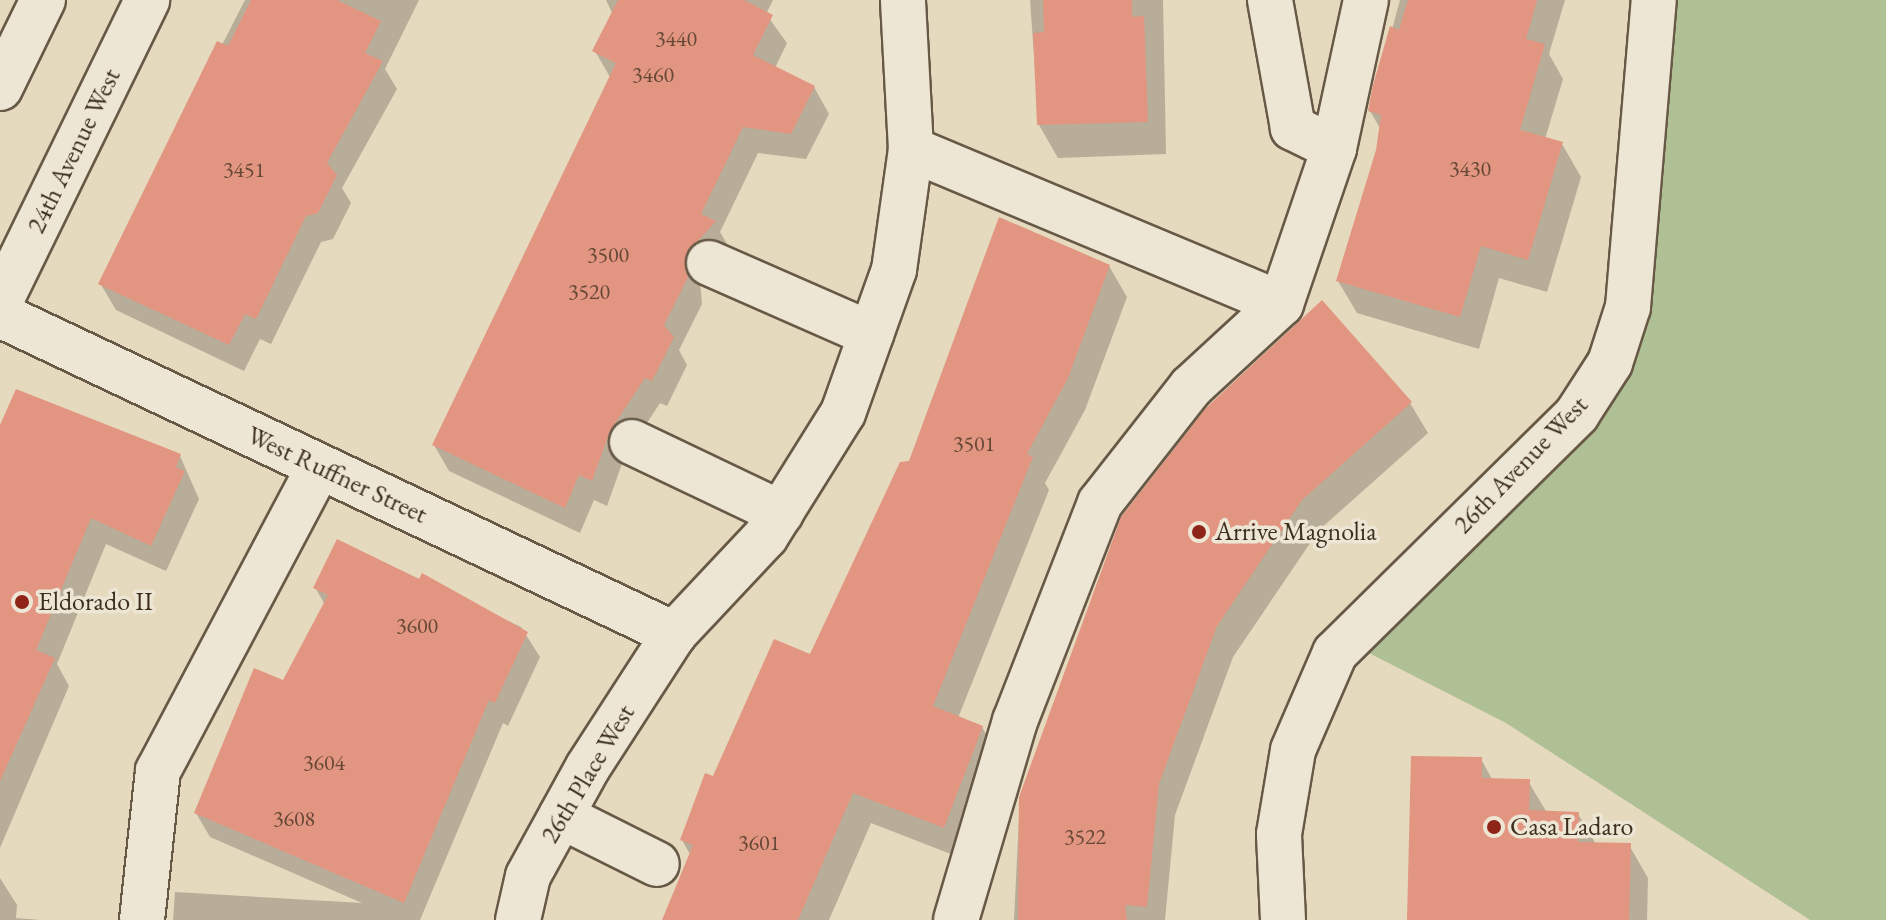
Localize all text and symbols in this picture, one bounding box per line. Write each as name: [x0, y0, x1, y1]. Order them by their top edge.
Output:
house number: 3440: [655, 26, 697, 52]
house number: 3460: [632, 62, 674, 88]
street label: 24th Avenue West: [21, 64, 127, 238]
house number: 3430: [1449, 156, 1491, 182]
house number: 3451: [223, 157, 265, 183]
house number: 3500: [587, 242, 629, 268]
house number: 3520: [568, 279, 610, 305]
street label: 26th Avenue West: [1447, 390, 1595, 540]
street label: West Ruffner Street: [242, 420, 432, 530]
house number: 3501: [953, 431, 995, 457]
place label: Arrive Magnolia: [1215, 516, 1377, 548]
marker: Arrive Magnolia: [1190, 523, 1208, 541]
place label: Eldorado II: [38, 586, 153, 618]
marker: Eldorado II: [13, 593, 31, 611]
house number: 3600: [396, 613, 438, 639]
street label: 26th Place West: [534, 699, 642, 849]
house number: 3604: [303, 750, 345, 776]
house number: 3608: [273, 806, 315, 832]
place label: Casa Ladaro: [1510, 811, 1633, 843]
marker: Casa Ladaro: [1485, 818, 1503, 836]
house number: 3522: [1064, 824, 1106, 850]
house number: 3601: [738, 830, 780, 856]

